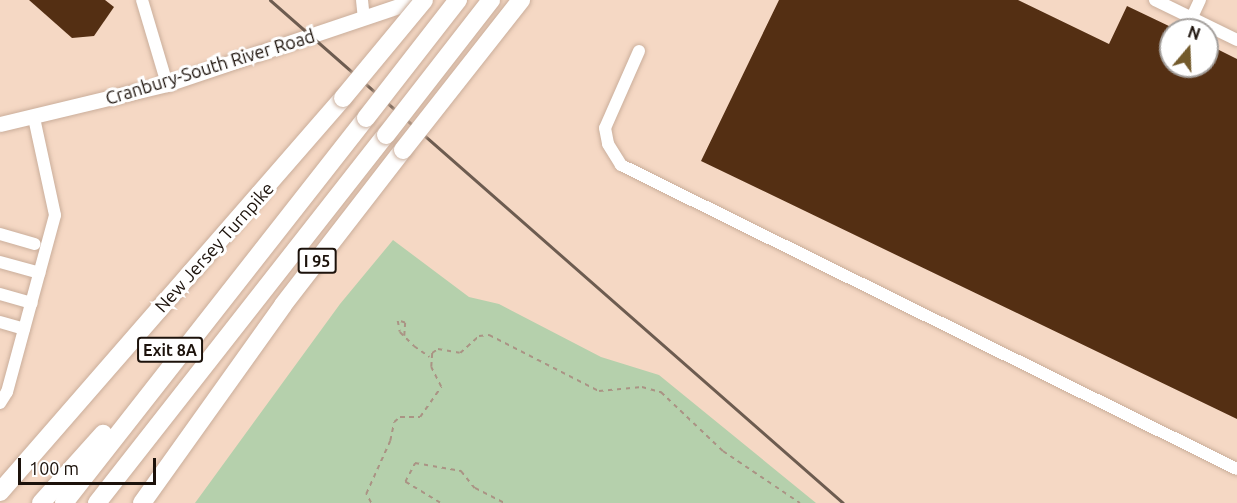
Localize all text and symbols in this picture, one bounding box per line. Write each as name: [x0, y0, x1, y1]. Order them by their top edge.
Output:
north arrow: [1159, 18, 1219, 78]
text: N: [1186, 22, 1203, 43]
street label: Cranbury-South River Road: [103, 25, 317, 109]
street label: New Jersey Turnpike: [150, 178, 278, 316]
road number: I 95: [298, 248, 336, 274]
road number: Exit 8A: [137, 337, 203, 363]
scale bar: [21, 446, 159, 484]
text: 100 m: [29, 458, 79, 478]

